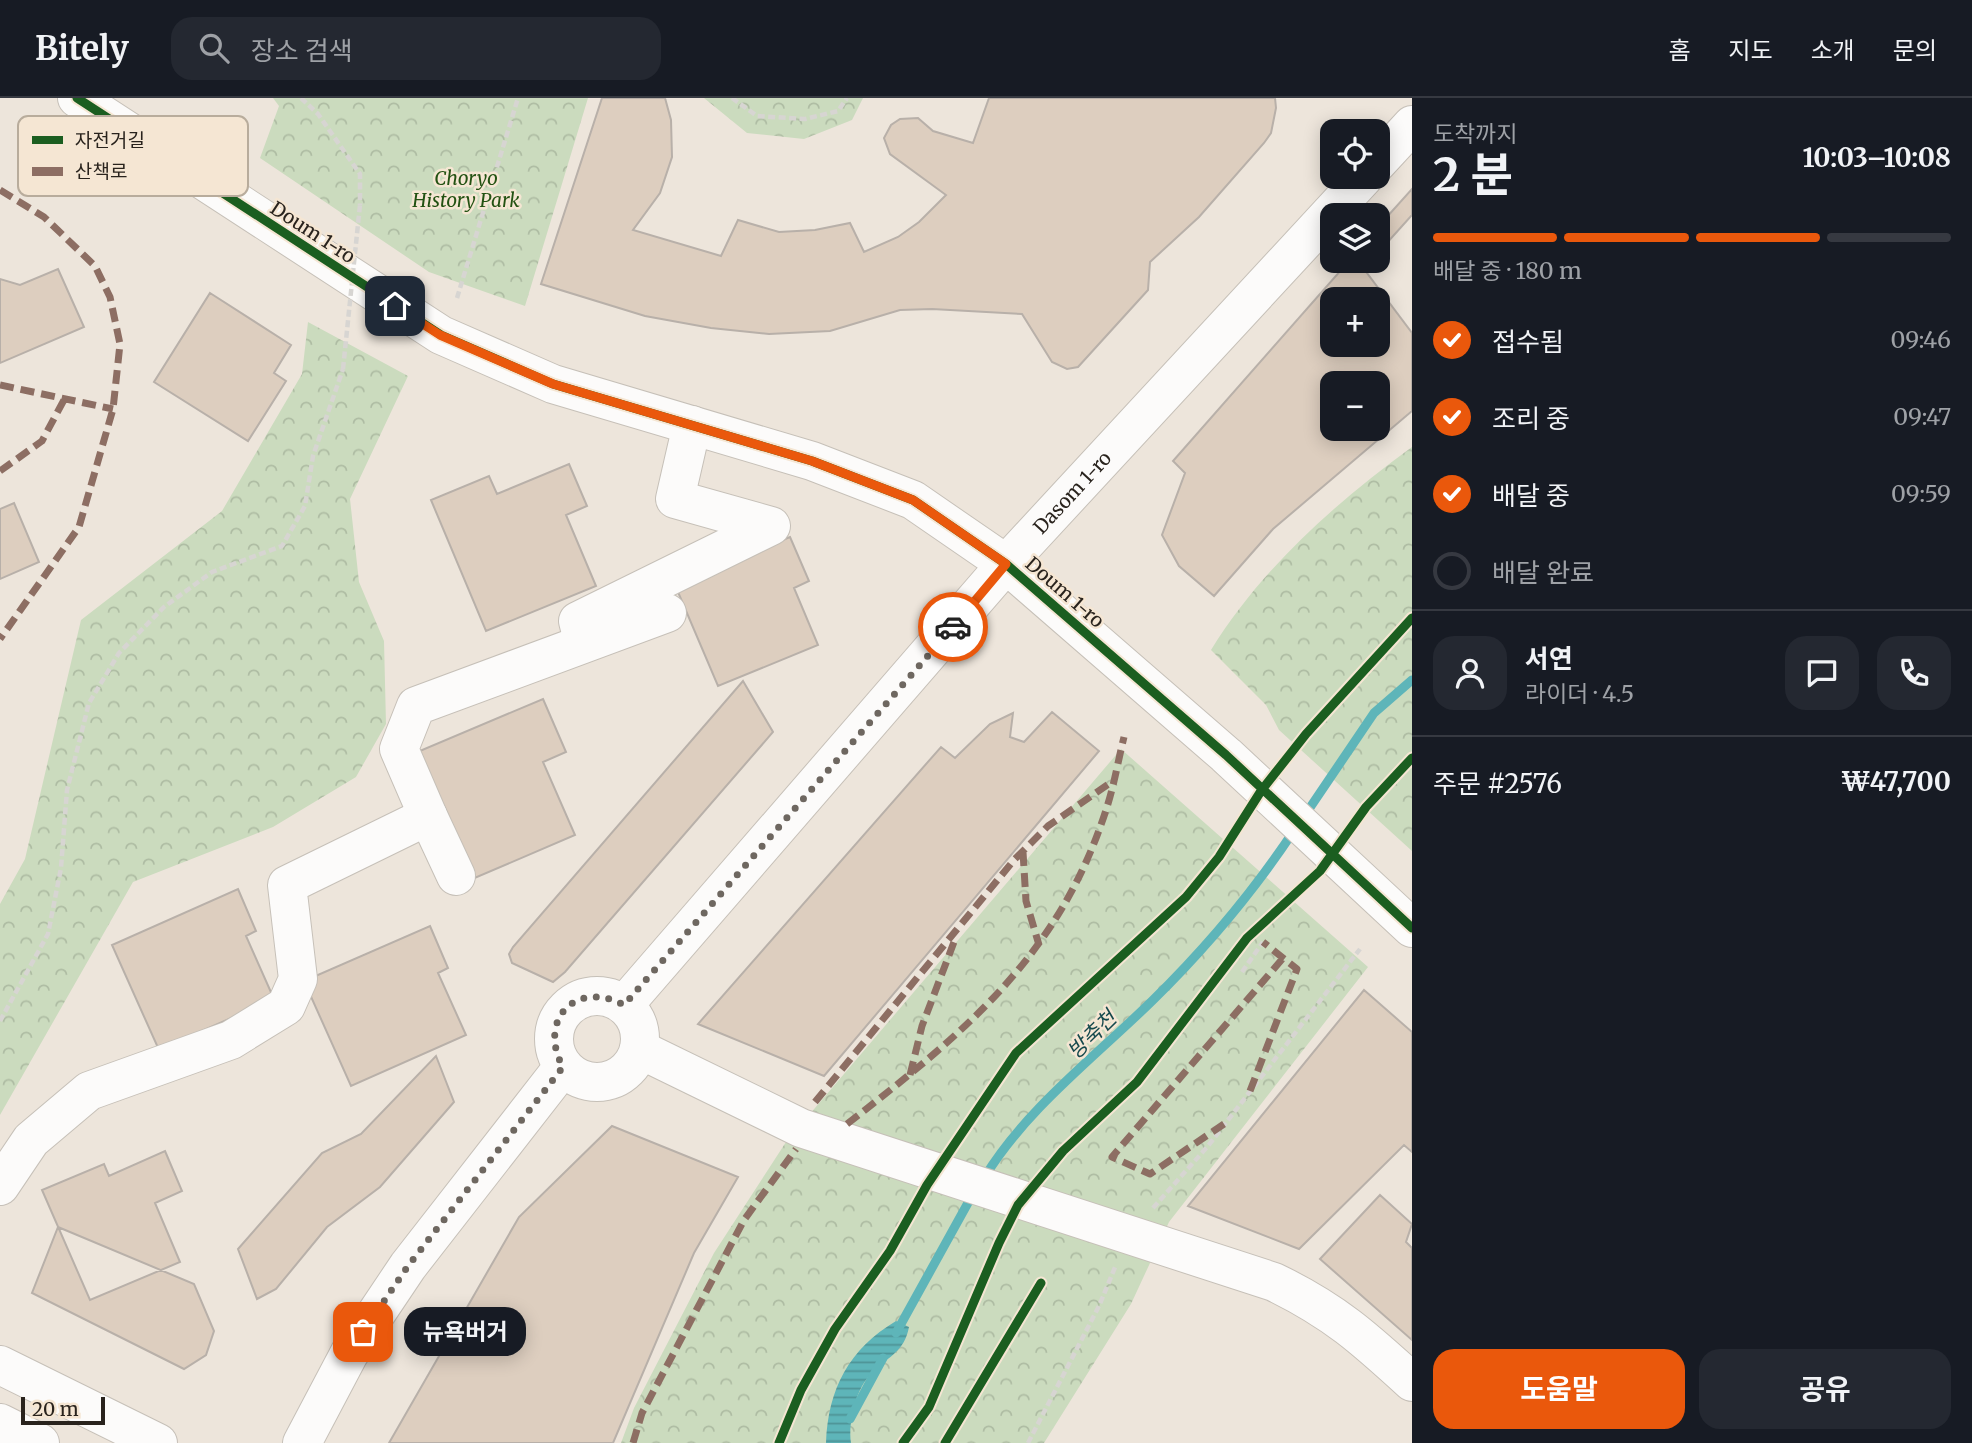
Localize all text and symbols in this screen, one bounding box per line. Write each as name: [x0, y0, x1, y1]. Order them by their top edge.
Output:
search box: [171, 17, 661, 80]
text: Bitely: [35, 28, 129, 69]
icon: search: [195, 29, 233, 67]
text: 장소 검색: [251, 34, 353, 67]
text: 홈: [1668, 35, 1690, 66]
text: 지도: [1728, 35, 1773, 66]
text: 소개: [1811, 35, 1855, 66]
text: 문의: [1893, 35, 1937, 66]
legend: [18, 116, 248, 196]
map controls: [1320, 119, 1390, 441]
button: locate: [1320, 119, 1390, 189]
text: 도착까지: [1433, 119, 1518, 148]
text: 자전거길: [75, 128, 145, 152]
text: 10:03–10:08: [1802, 141, 1951, 174]
text: 2 분: [1433, 146, 1513, 204]
text: 산책로: [75, 159, 127, 183]
park label: Choryo History Park: [411, 166, 520, 212]
street label: Doum 1-ro: [266, 196, 360, 268]
button: layers: [1320, 203, 1390, 273]
text: 배달 중 · 180 m: [1433, 256, 1582, 285]
pin: [365, 276, 425, 336]
icon: home: [376, 287, 414, 325]
button: +: [1320, 287, 1390, 357]
icon: check: [1433, 321, 1471, 359]
text: 접수됨: [1492, 325, 1564, 358]
text: 09:46: [1890, 325, 1951, 354]
button: −: [1320, 371, 1390, 441]
icon: check: [1433, 398, 1471, 436]
text: 조리 중: [1492, 402, 1570, 435]
text: 09:47: [1893, 402, 1951, 431]
street label: Dasom 1-ro: [1028, 446, 1116, 539]
icon: check: [1433, 475, 1471, 513]
text: 배달 중: [1492, 479, 1570, 512]
text: 09:59: [1891, 479, 1951, 508]
street label: Doum 1-ro: [1021, 551, 1109, 633]
text: 배달 완료: [1492, 556, 1594, 589]
courier: [918, 592, 988, 662]
icon: car: [934, 608, 972, 646]
button: person: [1433, 636, 1507, 710]
button: chat: [1785, 636, 1859, 710]
button: phone: [1877, 636, 1951, 710]
text: 서연: [1525, 642, 1573, 675]
text: 라이더 · 4.5: [1525, 679, 1634, 708]
text: ₩47,700: [1841, 765, 1951, 798]
text: 주문 #2576: [1433, 767, 1562, 800]
water label: 방축천: [1061, 1003, 1124, 1064]
pin: [333, 1302, 393, 1362]
callout: 뉴욕버거: [405, 1308, 528, 1356]
icon: bag: [344, 1313, 382, 1351]
text: 뉴욕버거: [423, 1317, 507, 1346]
button: 도움말: [1433, 1349, 1685, 1429]
button: 공유: [1699, 1349, 1951, 1429]
scale bar: [21, 1394, 105, 1426]
text: 20 m: [32, 1397, 79, 1421]

